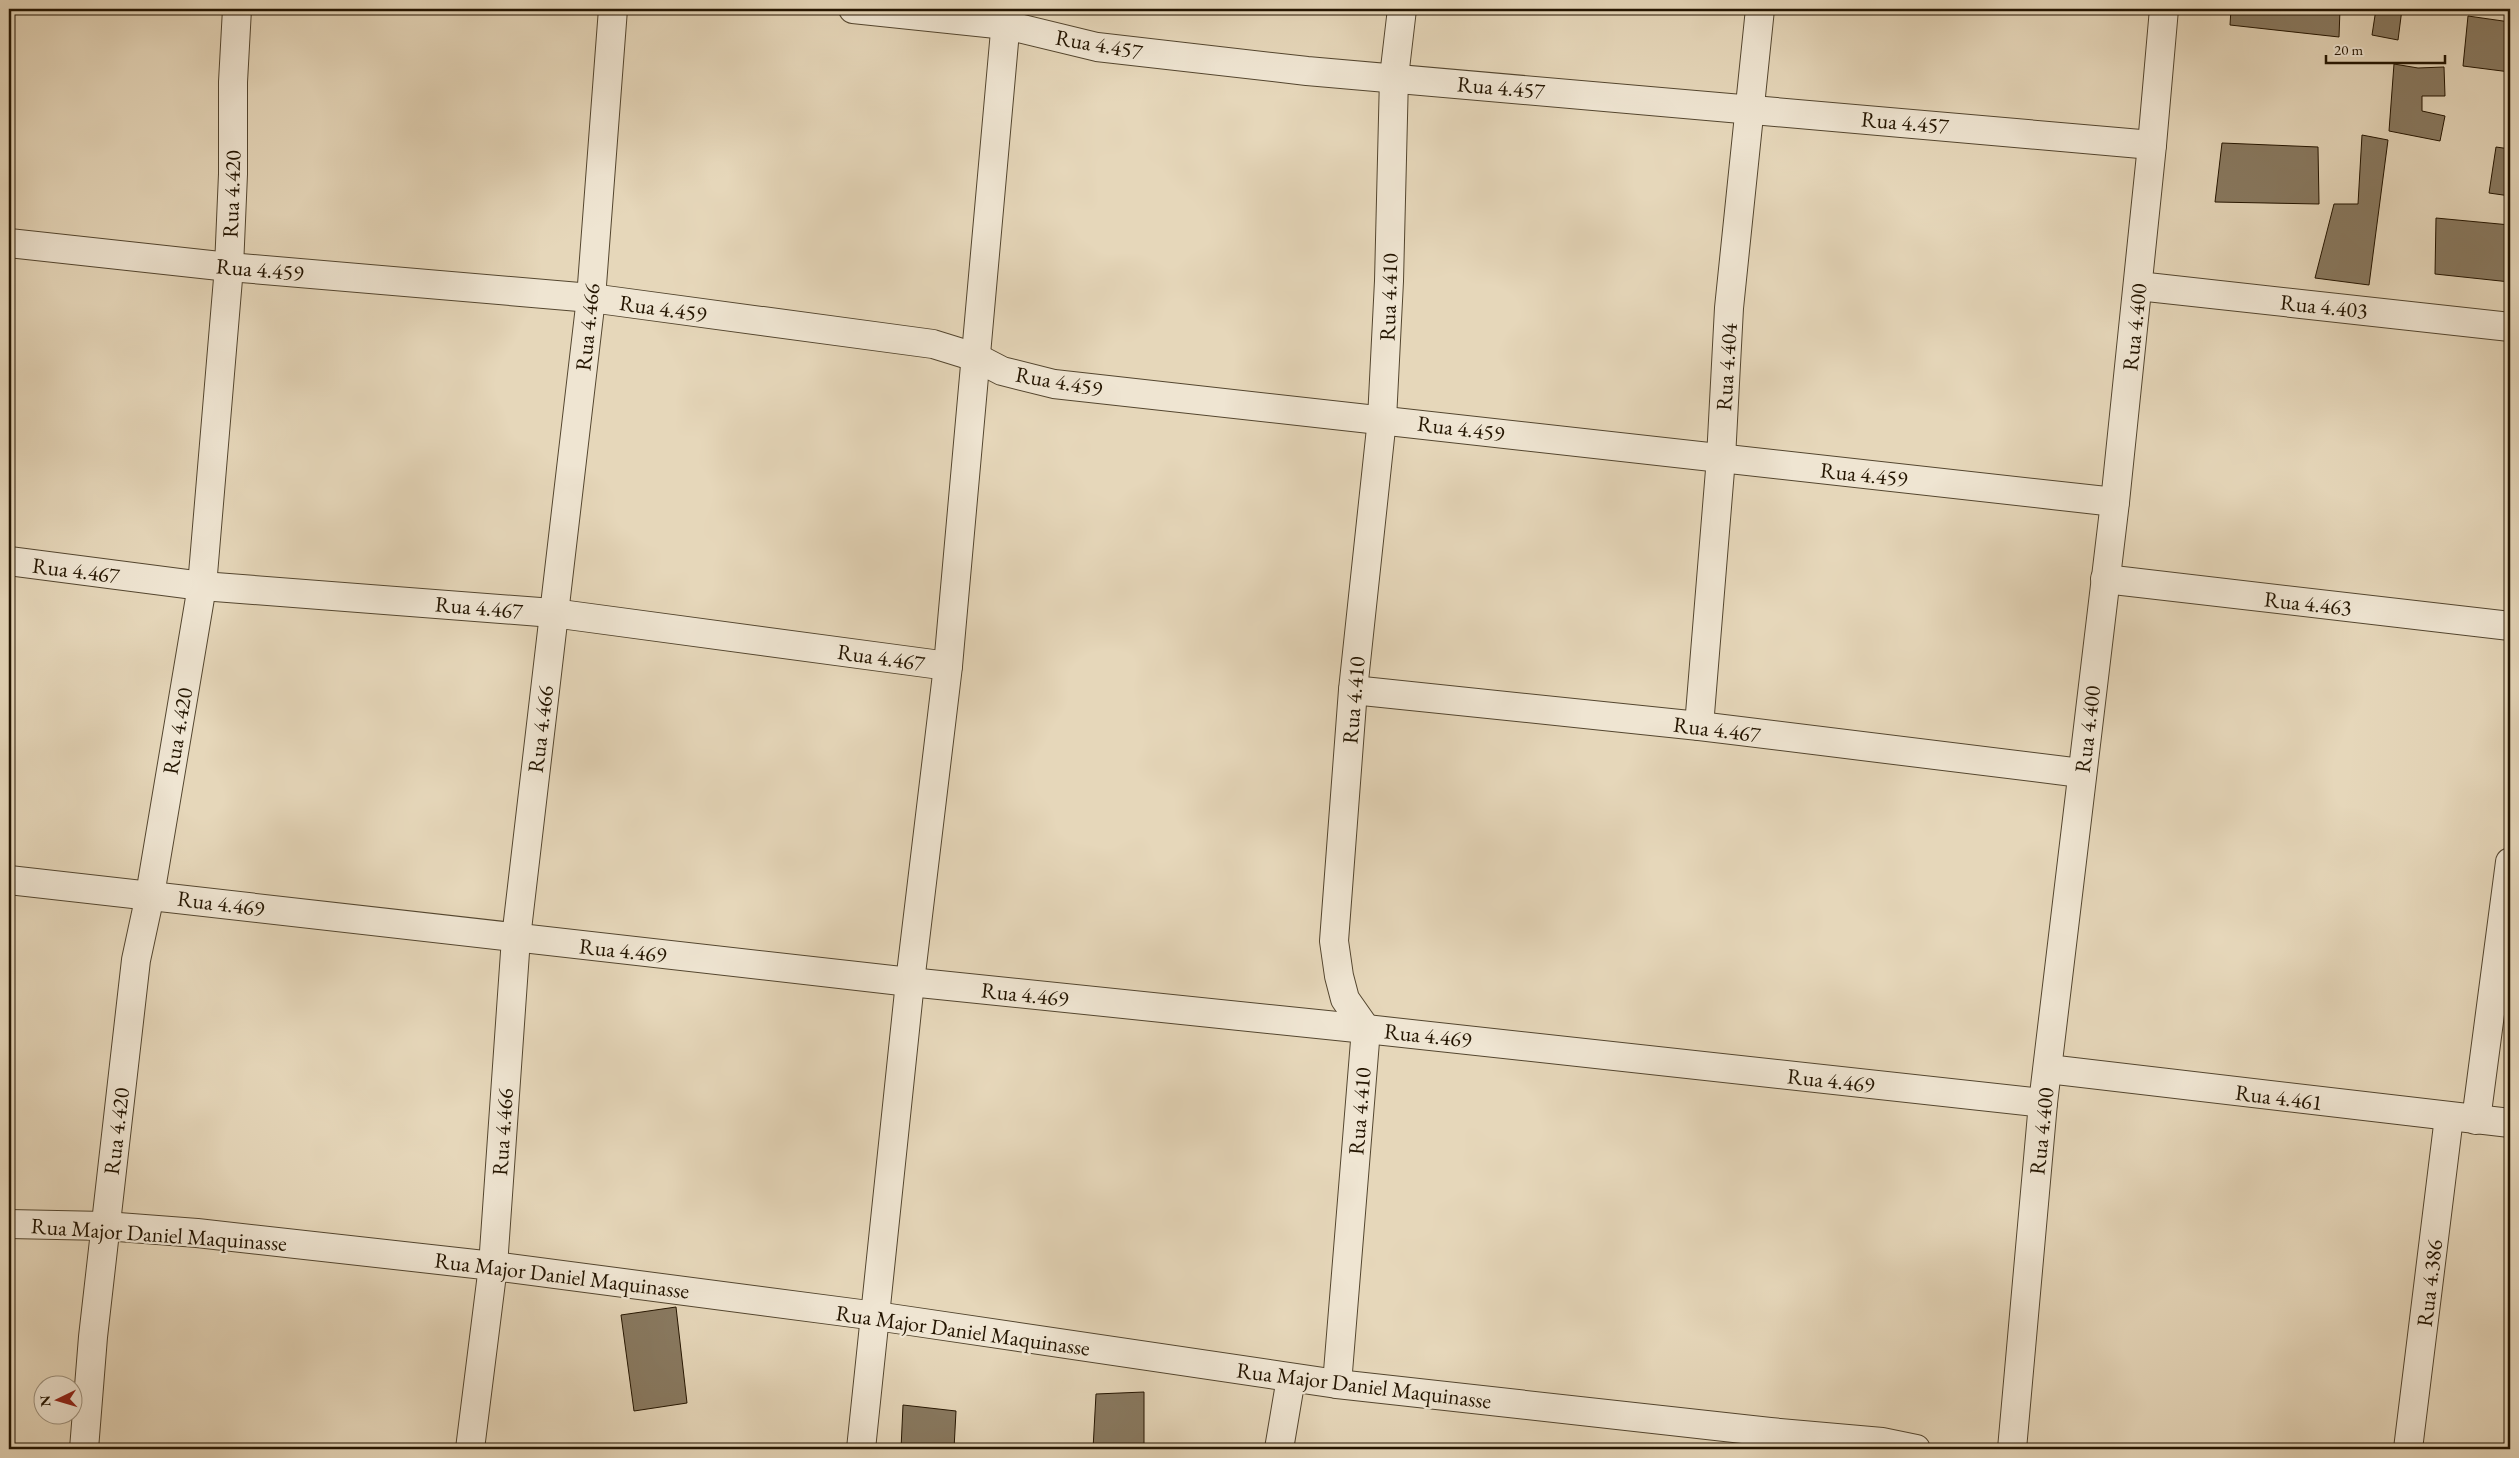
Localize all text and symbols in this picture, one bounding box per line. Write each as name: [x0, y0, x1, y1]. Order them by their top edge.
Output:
street label: Rua 4.457: [1053, 23, 1145, 66]
scale bar: [2326, 32, 2445, 64]
text: 20 m: [2334, 40, 2363, 59]
street label: Rua 4.457: [1456, 69, 1546, 106]
street label: Rua 4.457: [1860, 104, 1950, 141]
street label: Rua 4.420: [215, 149, 248, 238]
street label: Rua 4.459: [215, 251, 305, 288]
street label: Rua 4.410: [1372, 252, 1405, 341]
street label: Rua 4.466: [568, 281, 607, 372]
street label: Rua 4.400: [2115, 281, 2154, 372]
street label: Rua 4.403: [2279, 287, 2369, 326]
street label: Rua 4.459: [617, 288, 709, 329]
street label: Rua 4.404: [1709, 322, 1744, 412]
street label: Rua 4.459: [1013, 360, 1105, 403]
street label: Rua 4.459: [1416, 409, 1507, 448]
street label: Rua 4.459: [1819, 455, 1910, 494]
street label: Rua 4.467: [31, 551, 122, 590]
street label: Rua 4.463: [2263, 584, 2353, 623]
street label: Rua 4.467: [434, 589, 524, 626]
street label: Rua 4.467: [835, 637, 927, 678]
street label: Rua 4.410: [1335, 655, 1372, 745]
street label: Rua 4.466: [521, 683, 560, 774]
street label: Rua 4.400: [2068, 683, 2107, 774]
street label: Rua 4.420: [156, 685, 199, 777]
street label: Rua 4.467: [1672, 710, 1763, 749]
street label: Rua 4.469: [176, 884, 267, 923]
street label: Rua 4.469: [578, 931, 669, 970]
street label: Rua 4.469: [980, 975, 1071, 1014]
street label: Rua 4.469: [1383, 1016, 1474, 1055]
street label: Rua 4.469: [1786, 1061, 1877, 1100]
street label: Rua 4.410: [1341, 1066, 1378, 1156]
street label: Rua 4.461: [2234, 1078, 2324, 1117]
street label: Rua 4.420: [97, 1085, 136, 1176]
street label: Rua 4.400: [2022, 1085, 2061, 1176]
street label: Rua 4.466: [485, 1087, 520, 1177]
street label: Rua Major Daniel Maquinasse: [30, 1211, 288, 1258]
street label: Rua 4.386: [2410, 1237, 2449, 1328]
street label: Rua Major Daniel Maquinasse: [433, 1245, 691, 1306]
street label: Rua Major Daniel Maquinasse: [834, 1298, 1092, 1363]
street label: Rua Major Daniel Maquinasse: [1235, 1355, 1493, 1416]
north arrow: [32, 1376, 82, 1426]
text: N: [36, 1394, 55, 1408]

